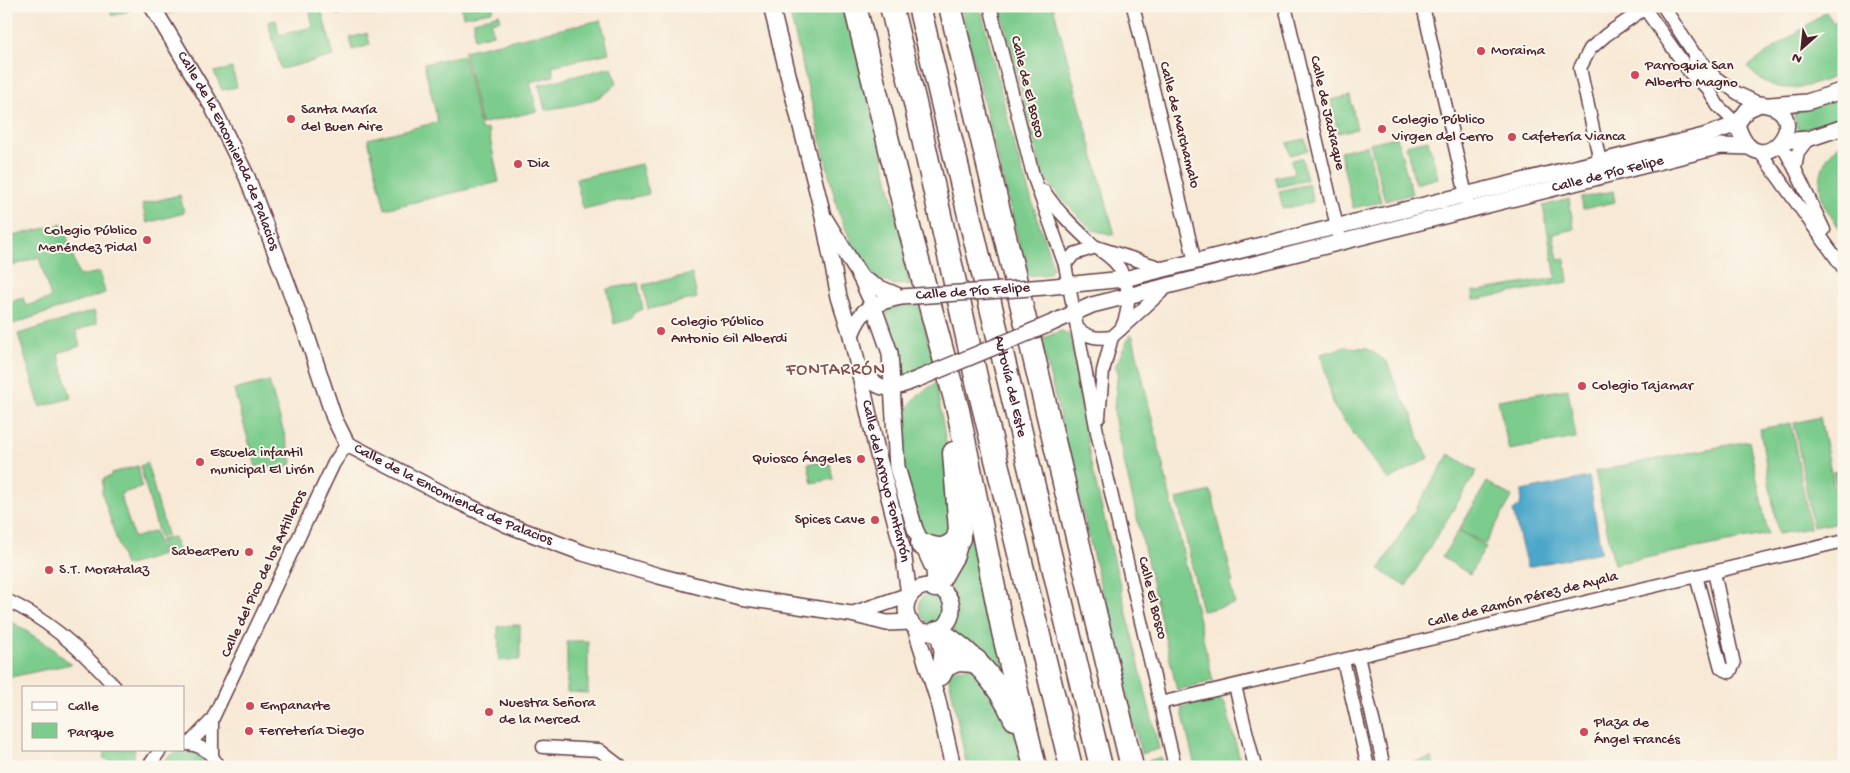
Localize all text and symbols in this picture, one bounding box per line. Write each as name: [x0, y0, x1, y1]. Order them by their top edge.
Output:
north arrow: [1778, 22, 1828, 72]
street label: Calle de El Bosco: [1006, 34, 1048, 140]
place label: Moraima: [1491, 42, 1546, 60]
marker: Moraima: [1475, 45, 1487, 57]
street label: Calle de la Encomienda de Palacios: [172, 48, 283, 253]
text: N: [1789, 48, 1805, 67]
street label: Calle de Jadraque: [1305, 54, 1349, 172]
place label: Parroquia San Alberto Magno: [1644, 57, 1738, 92]
street label: Calle de Marchamalo: [1155, 60, 1204, 190]
marker: Parroquia San Alberto Magno: [1629, 69, 1641, 81]
place label: Santa María del Buen Aire: [301, 101, 383, 136]
place label: Colegio Público Virgen del Cerro: [1391, 111, 1494, 146]
marker: Santa María del Buen Aire: [285, 113, 297, 125]
marker: Colegio Público Virgen del Cerro: [1376, 123, 1388, 135]
place label: Cafetería Vianca: [1522, 128, 1626, 146]
marker: Cafetería Vianca: [1506, 131, 1518, 143]
street label: Calle de Pío Felipe: [1550, 152, 1666, 197]
place label: Dia: [527, 155, 550, 173]
marker: Dia: [512, 158, 524, 170]
place label: Colegio Público Menéndez Pidal: [38, 222, 137, 257]
marker: Colegio Público Menéndez Pidal: [141, 234, 153, 246]
street label: Calle de Pío Felipe: [915, 279, 1031, 305]
place label: Colegio Público Antonio Gil Alberdi: [671, 313, 787, 348]
marker: Colegio Público Antonio Gil Alberdi: [655, 325, 667, 337]
street label: Autovía del Este: [989, 334, 1031, 439]
district label: FONTARRÓN: [785, 360, 886, 381]
place label: Colegio Tajamar: [1592, 377, 1695, 395]
marker: Colegio Tajamar: [1576, 380, 1588, 392]
street label: Calle del Arroyo Fontarrón: [857, 398, 913, 563]
street label: Calle de la Encomienda de Palacios: [350, 440, 556, 550]
place label: Escuela infantil municipal El Lirón: [210, 444, 314, 479]
place label: Quiosco Ángeles: [752, 450, 851, 468]
marker: Quiosco Ángeles: [855, 453, 867, 465]
marker: Escuela infantil municipal El Lirón: [194, 456, 206, 468]
street label: Calle del Pico de los Artilleros: [217, 487, 311, 660]
place label: Spices Cave: [795, 511, 865, 529]
marker: Spices Cave: [869, 514, 881, 526]
place label: SabeaPeru: [171, 543, 239, 561]
marker: SabeaPeru: [243, 546, 255, 558]
street label: Calle El Bosco: [1133, 555, 1171, 641]
place label: S.T. Moratalaz: [59, 561, 150, 579]
marker: S.T. Moratalaz: [43, 564, 55, 576]
street label: Calle de Ramón Pérez de Ayala: [1426, 567, 1621, 632]
legend: [22, 686, 185, 750]
place label: Nuestra Señora de la Merced: [499, 694, 596, 729]
place label: Empanarte: [260, 697, 331, 715]
text: Calle: [68, 698, 99, 716]
marker: Empanarte: [244, 700, 256, 712]
marker: Nuestra Señora de la Merced: [483, 706, 495, 718]
place label: Plaza de Ángel Francés: [1593, 714, 1680, 749]
place label: Ferretería Diego: [258, 722, 364, 740]
text: Parque: [67, 724, 114, 742]
marker: Ferretería Diego: [243, 725, 255, 737]
marker: Plaza de Ángel Francés: [1578, 726, 1590, 738]

